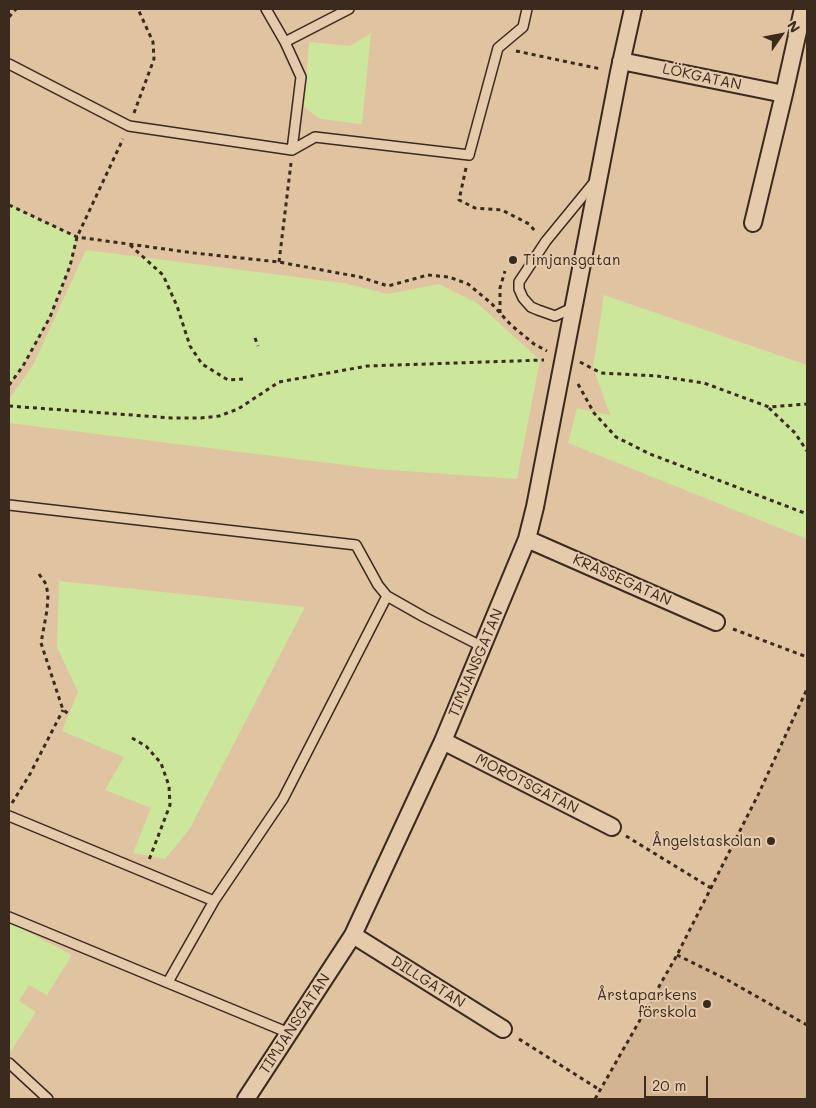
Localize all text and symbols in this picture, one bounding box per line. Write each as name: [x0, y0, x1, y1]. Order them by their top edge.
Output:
north arrow: [756, 10, 806, 60]
text: N: [783, 17, 805, 36]
street label: LÖKGATAN: [661, 60, 743, 94]
place label: Timjansgatan: [523, 251, 620, 269]
marker: Timjansgatan: [507, 254, 519, 266]
street label: KRASSEGATAN: [570, 550, 674, 610]
street label: TIMJANSGATAN: [445, 606, 507, 720]
street label: MOROTSGATAN: [472, 750, 582, 818]
place label: Ångelstaskolan: [652, 832, 761, 850]
marker: Ångelstaskolan: [765, 835, 777, 847]
street label: DILLGATAN: [388, 952, 468, 1012]
street label: TIMJANSGATAN: [256, 970, 334, 1078]
place label: Årstaparkens förskola: [597, 986, 697, 1021]
marker: Årstaparkens förskola: [701, 998, 713, 1010]
scale bar: [646, 1066, 710, 1098]
text: 20 m: [652, 1075, 686, 1095]

